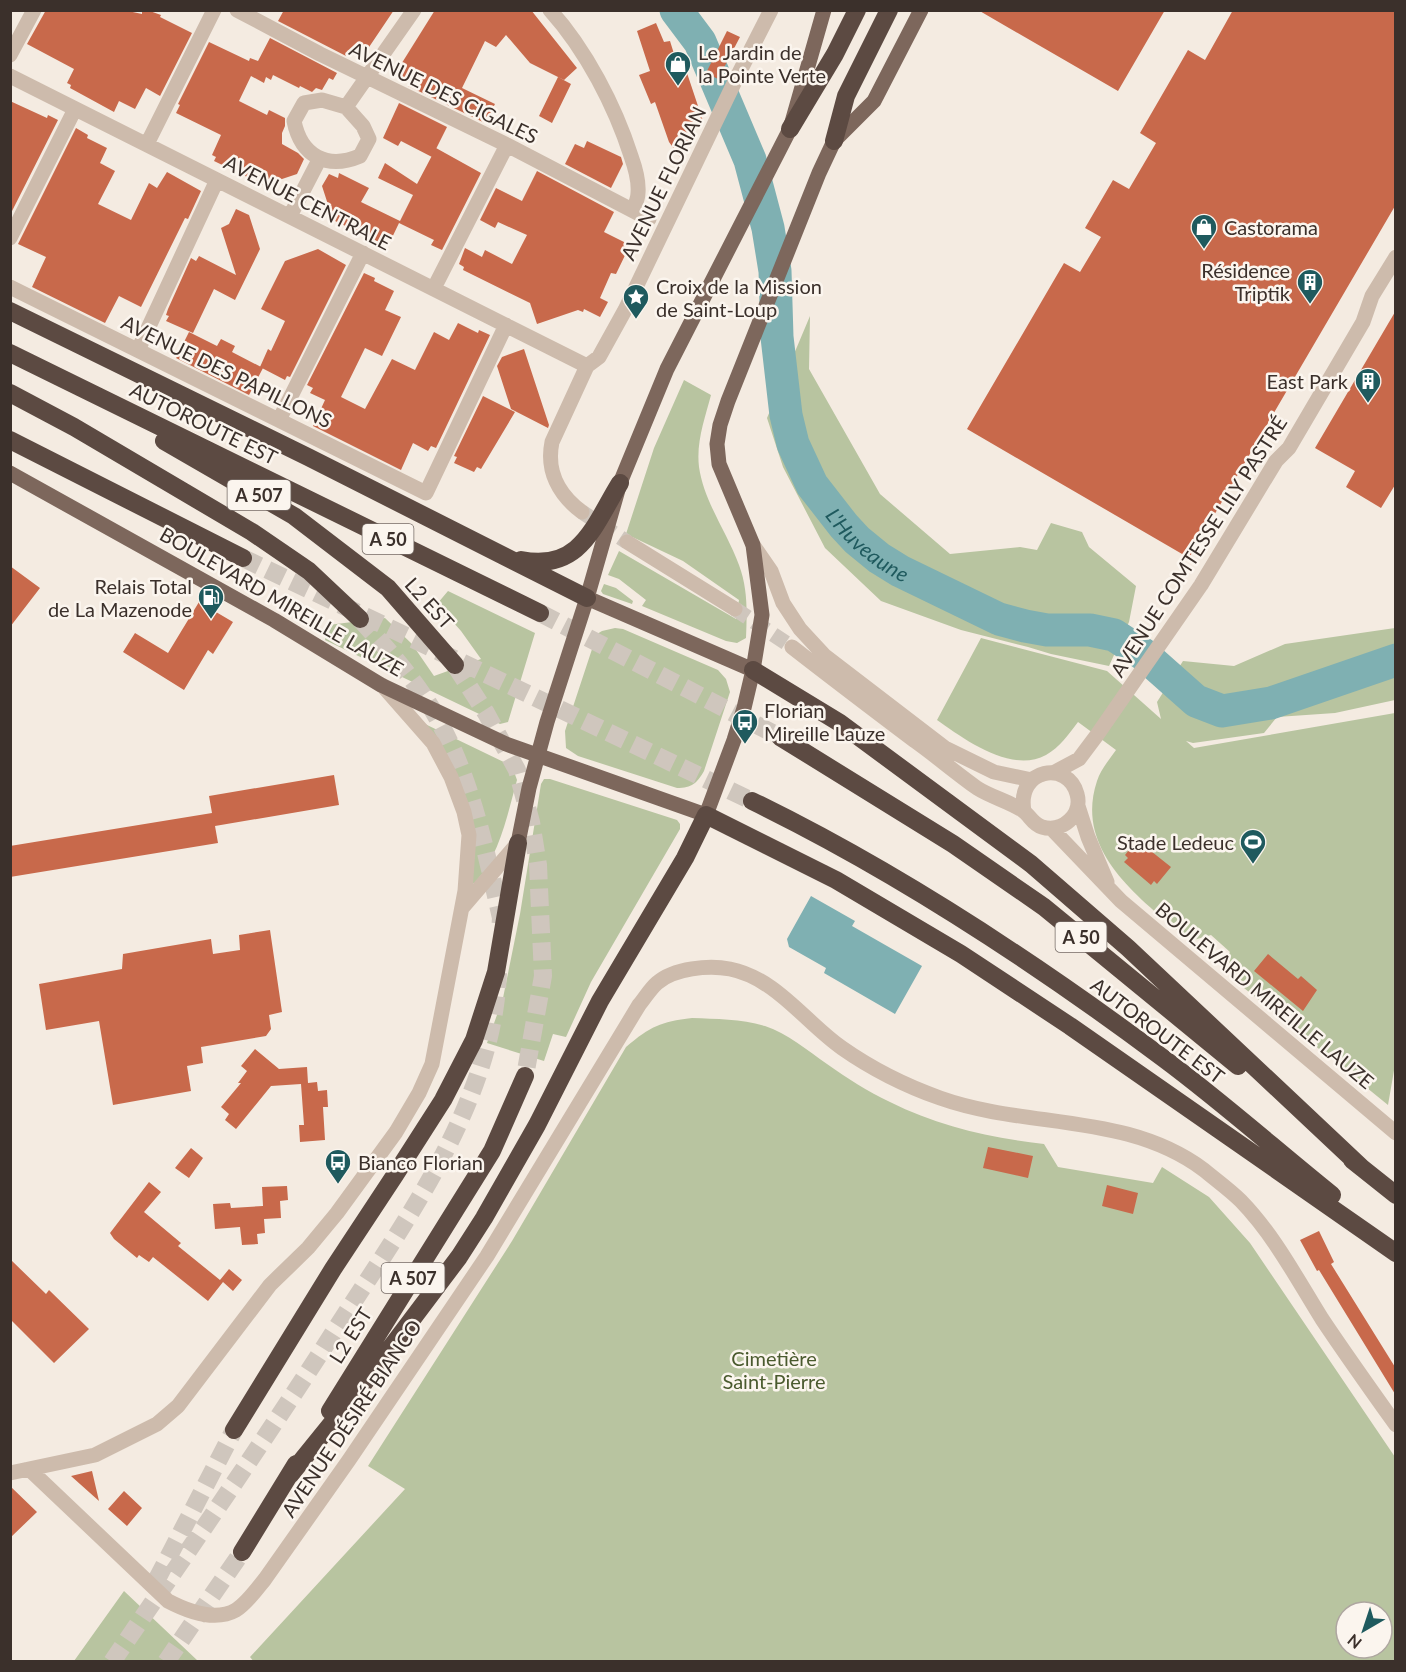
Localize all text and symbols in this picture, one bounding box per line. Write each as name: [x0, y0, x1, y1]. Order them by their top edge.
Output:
street label: AVENUE DES CIGALES: [346, 36, 542, 148]
place label: Le Jardin de la Pointe Verte: [698, 40, 826, 87]
shop icon: Le Jardin de la Pointe Verte: [663, 49, 693, 87]
street label: AVENUE FLORIAN: [615, 102, 711, 264]
street label: AVENUE CENTRALE: [221, 150, 395, 254]
shop icon: Castorama: [1189, 212, 1219, 250]
place label: Castorama: [1224, 215, 1318, 239]
place label: Résidence Triptik: [1201, 258, 1291, 305]
building icon: Résidence Triptik: [1295, 267, 1325, 305]
place label: Croix de la Mission de Saint-Loup: [656, 274, 822, 321]
place icon: Croix de la Mission de Saint-Loup: [621, 282, 651, 320]
street label: AVENUE DES PAPILLONS: [118, 310, 336, 432]
building icon: East Park: [1353, 366, 1383, 404]
place label: East Park: [1267, 369, 1349, 393]
street label: AUTOROUTE EST: [126, 377, 282, 469]
street label: AVENUE COMTESSE LILY PASTRÉ: [1105, 411, 1291, 681]
road number: A 507: [228, 480, 290, 510]
water label: L'Huveaune: [822, 502, 913, 586]
street label: BOULEVARD MIREILLE LAUZE: [156, 521, 408, 681]
road number: A 50: [362, 524, 414, 554]
street label: L2 EST: [401, 572, 460, 634]
place label: Relais Total de La Mazenode: [48, 574, 192, 621]
fuel station icon: Relais Total de La Mazenode: [196, 582, 226, 620]
place label: Florian Mireille Lauze: [764, 698, 885, 745]
bus stop icon: Florian Mireille Lauze: [730, 707, 760, 745]
sports icon: Stade Ledeuc: [1238, 827, 1268, 865]
place label: Stade Ledeuc: [1117, 830, 1234, 854]
street label: BOULEVARD MIREILLE LAUZE: [1151, 897, 1379, 1093]
road number: A 50: [1056, 922, 1106, 952]
street label: AUTOROUTE EST: [1087, 972, 1230, 1088]
bus stop icon: Bianco Florian: [323, 1147, 353, 1185]
place label: Bianco Florian: [358, 1150, 483, 1174]
road number: A 507: [382, 1263, 444, 1293]
street label: L2 EST: [324, 1303, 376, 1367]
street label: AVENUE DÉSIRÉ BIANCO: [276, 1315, 426, 1521]
park label: Cimetière Saint-Pierre: [722, 1346, 826, 1393]
north arrow: [1334, 1600, 1394, 1660]
text: N: [1343, 1631, 1365, 1653]

